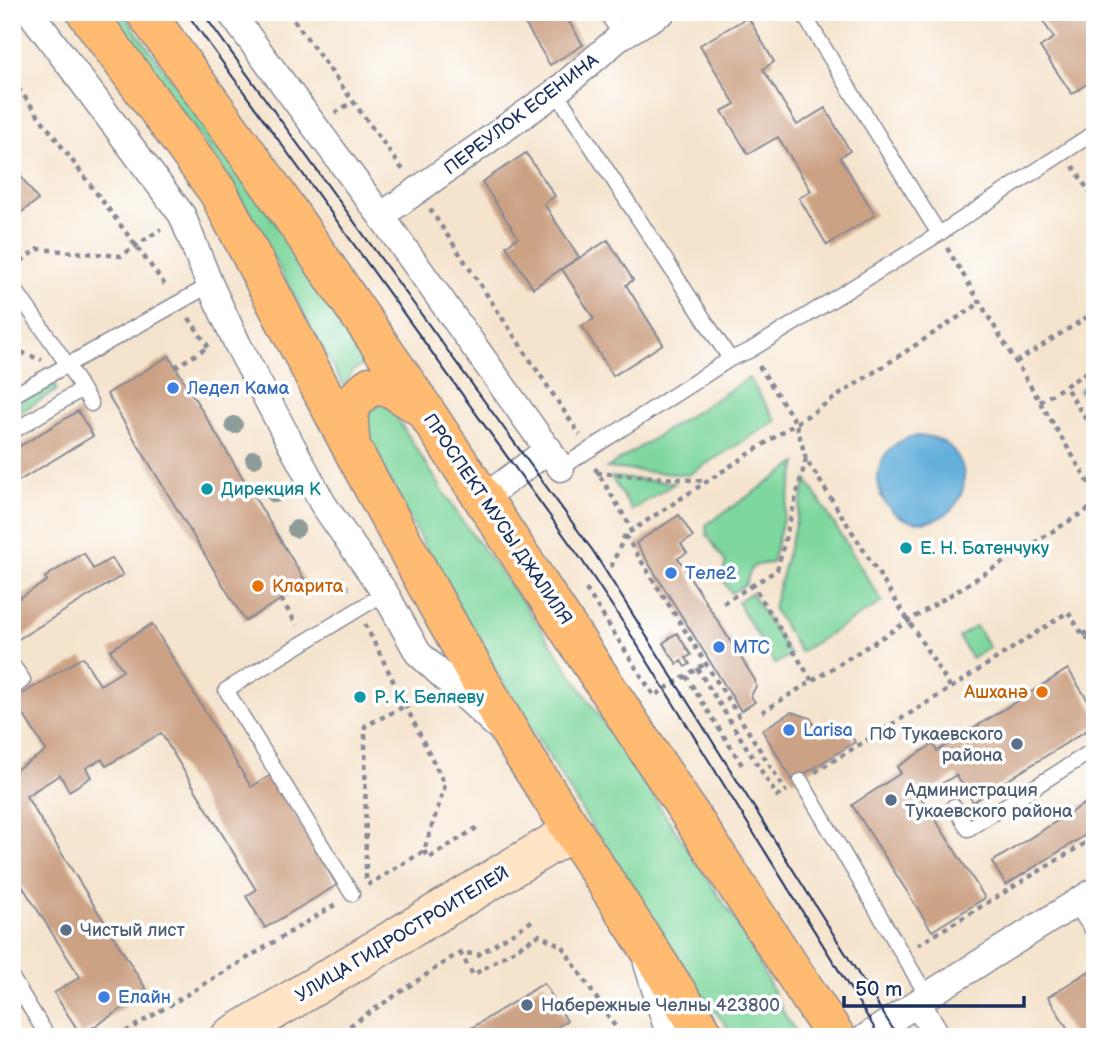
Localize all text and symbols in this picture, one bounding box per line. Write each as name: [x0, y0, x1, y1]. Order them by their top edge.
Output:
street label: ПЕРЕУЛОК ЕСЕНИНА: [440, 50, 603, 179]
place label: Ледел Кама: [186, 378, 290, 399]
marker: Ледел Кама: [165, 380, 181, 396]
street label: ПРОСПЕКТ МУСЫ ДЖАЛИЛЯ: [419, 410, 576, 629]
place label: Дирекция К: [221, 479, 321, 500]
marker: Дирекция К: [199, 481, 215, 497]
place label: Е. Н. Батенчуку: [920, 538, 1050, 559]
marker: Е. Н. Батенчуку: [898, 540, 914, 556]
place label: Теле2: [685, 563, 737, 584]
marker: Теле2: [663, 565, 679, 581]
place label: Кларита: [272, 576, 344, 597]
marker: Кларита: [250, 578, 266, 594]
place label: МТС: [733, 637, 770, 658]
marker: МТС: [711, 639, 727, 655]
place label: Ашханә: [963, 682, 1028, 703]
marker: Ашханә: [1034, 684, 1050, 700]
place label: Р. К. Беляеву: [374, 687, 485, 708]
marker: Р. К. Беляеву: [352, 689, 368, 705]
place label: Larisa: [803, 720, 853, 741]
marker: Larisa: [781, 722, 797, 738]
place label: ПФ Тукаевского района: [869, 724, 1003, 766]
marker: ПФ Тукаевского района: [1009, 736, 1025, 752]
place label: Администрация Тукаевского района: [904, 780, 1073, 822]
marker: Администрация Тукаевского района: [883, 792, 899, 808]
street label: УЛИЦА ГИДРОСТРОИТЕЛЕЙ: [292, 862, 513, 1007]
place label: Чистый лист: [80, 920, 185, 941]
marker: Чистый лист: [58, 922, 74, 938]
scale bar: [844, 965, 1025, 1009]
text: 50 m: [855, 977, 902, 1002]
place label: Елайн: [118, 987, 171, 1008]
marker: Елайн: [96, 989, 112, 1005]
place label: Набережные Челны 423800: [541, 995, 780, 1016]
marker: Набережные Челны 423800: [519, 997, 535, 1013]

